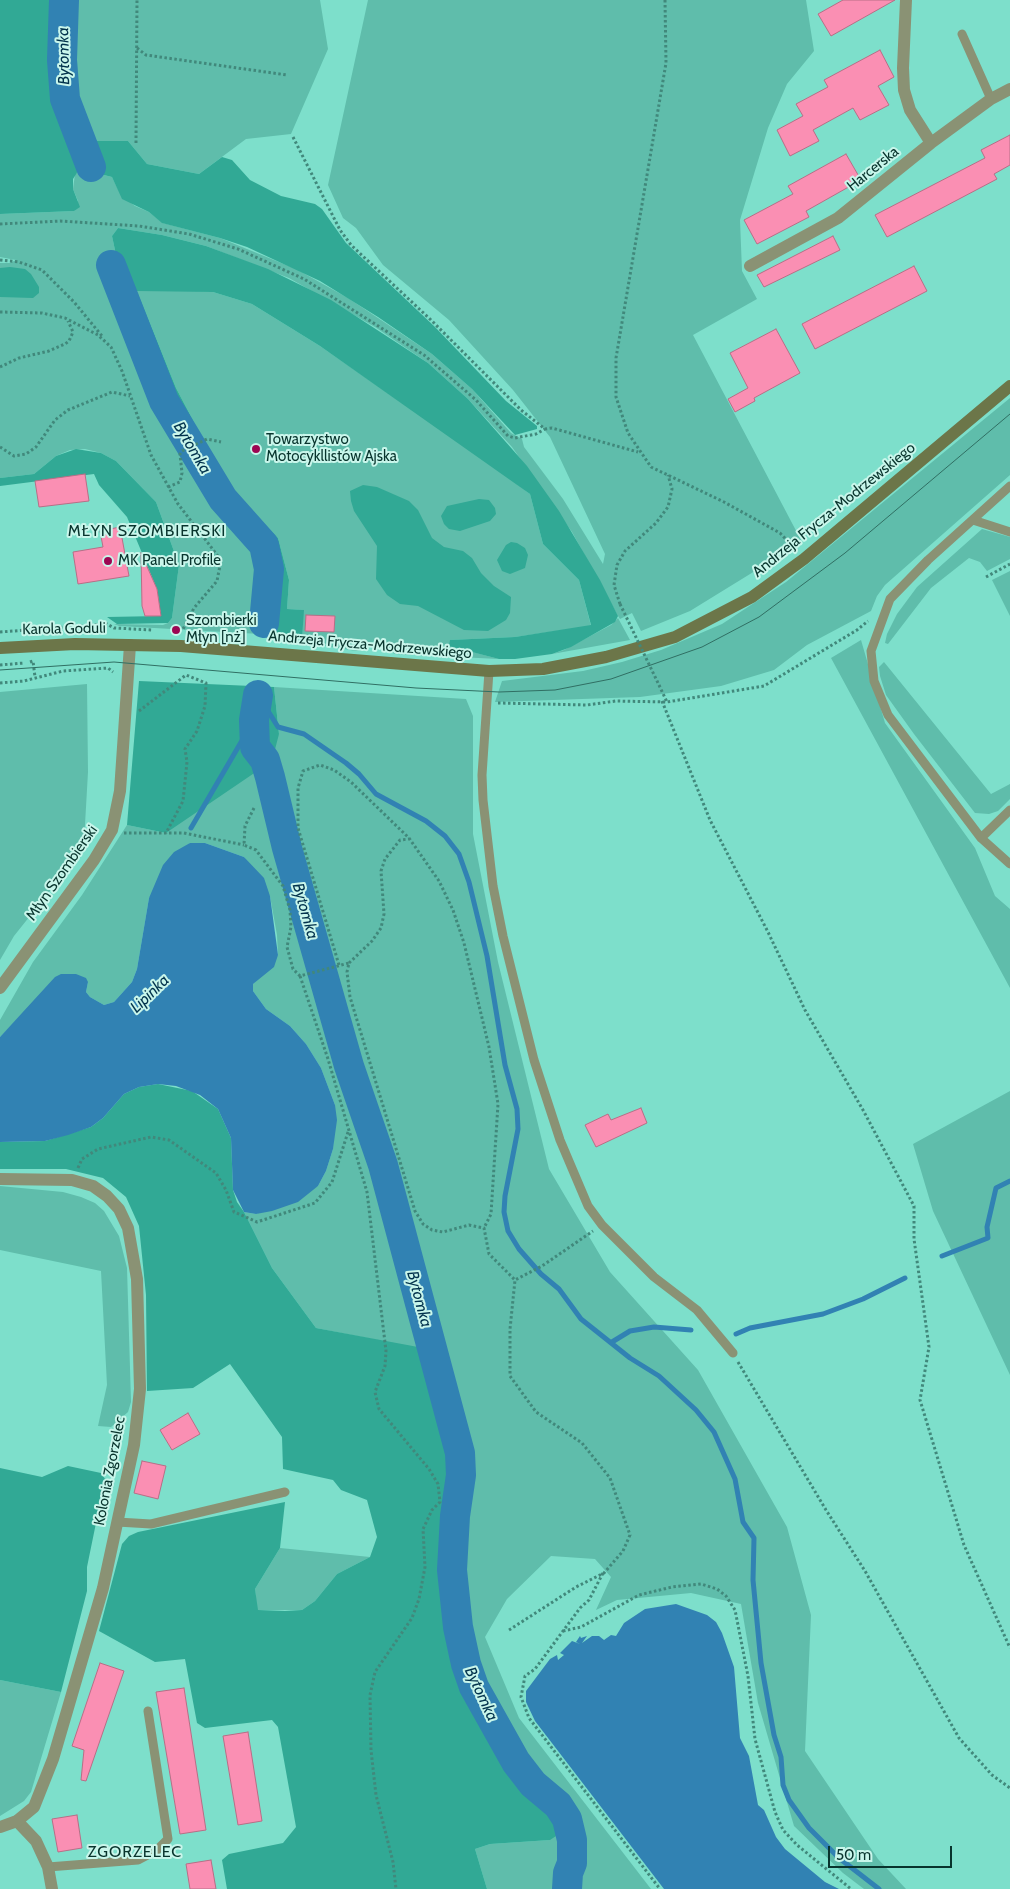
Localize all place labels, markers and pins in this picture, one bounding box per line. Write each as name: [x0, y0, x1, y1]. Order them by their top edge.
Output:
place label: Towarzystwo Motocykllistów Ajska: [266, 431, 397, 466]
marker: Towarzystwo Motocykllistów Ajska: [250, 443, 262, 455]
place label: MK Panel Profile: [118, 552, 221, 570]
marker: MK Panel Profile: [102, 555, 114, 567]
place label: Szombierki Młyn [nż]: [186, 612, 257, 647]
marker: Szombierki Młyn [nż]: [170, 624, 182, 636]

